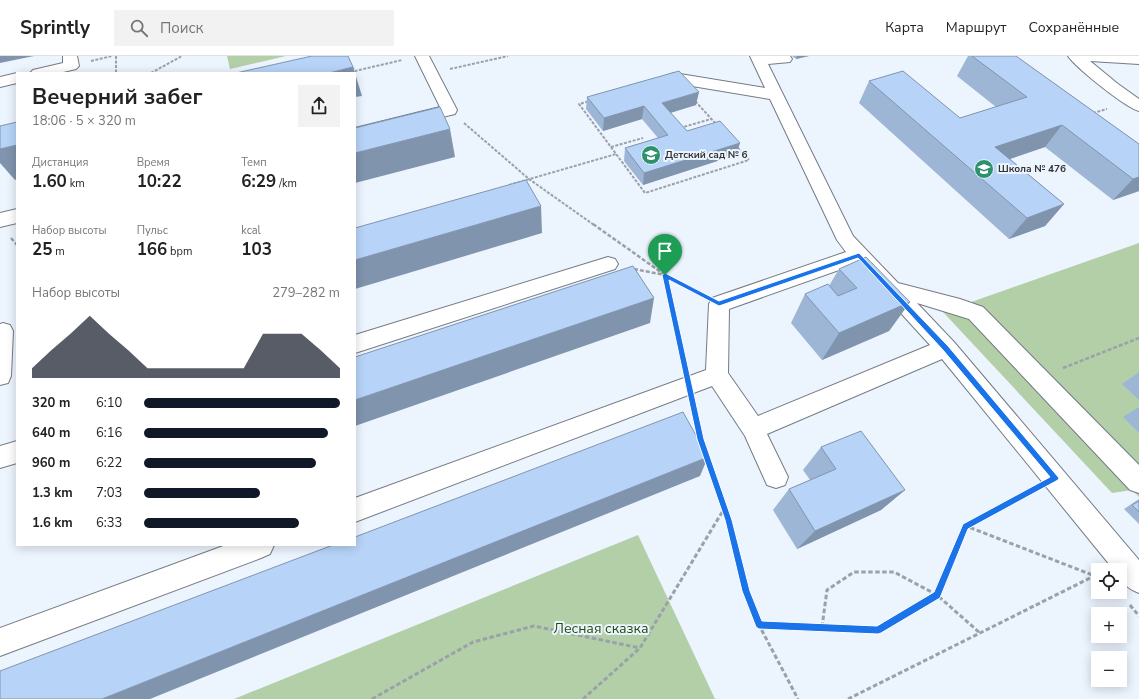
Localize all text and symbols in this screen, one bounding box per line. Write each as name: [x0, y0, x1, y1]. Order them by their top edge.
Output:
search box: [114, 10, 394, 46]
text: Sprintly: [20, 15, 90, 41]
icon: search: [128, 17, 150, 39]
text: Поиск: [160, 18, 203, 38]
text: Карта: [885, 18, 924, 37]
text: Маршрут: [946, 18, 1007, 37]
text: Сохранённые: [1029, 18, 1119, 37]
text: Вечерний забег: [32, 82, 203, 112]
button: share: [298, 85, 340, 127]
text: 18:06 · 5 × 320 m: [32, 112, 136, 130]
school or university icon: Детский сад № 6: [640, 144, 662, 166]
place label: Детский сад № 6: [665, 148, 748, 162]
text: Дистанция: [32, 155, 88, 170]
text: Время: [137, 155, 170, 170]
text: Темп: [241, 155, 267, 170]
school or university icon: Школа № 476: [973, 158, 995, 180]
place label: Школа № 476: [998, 162, 1066, 176]
text: 1.60: [32, 170, 67, 193]
text: 10:22: [137, 170, 182, 193]
text: 6:29: [241, 170, 276, 193]
text: km: [67, 176, 85, 191]
text: /km: [276, 176, 297, 191]
text: Набор высоты: [32, 223, 107, 238]
text: Пульс: [137, 223, 168, 238]
text: kcal: [241, 223, 261, 238]
pin: [648, 234, 682, 275]
text: 25: [32, 238, 52, 261]
text: 166: [137, 238, 167, 261]
text: 103: [241, 238, 272, 261]
icon: arrive: [654, 240, 676, 262]
text: m: [52, 244, 65, 259]
text: bpm: [167, 244, 192, 259]
text: Набор высоты: [32, 284, 120, 302]
text: 279–282 m: [272, 284, 340, 302]
text: 320 m: [32, 394, 70, 412]
text: 6:10: [96, 394, 122, 412]
text: 640 m: [32, 424, 70, 442]
text: 6:16: [96, 424, 122, 442]
text: 960 m: [32, 454, 70, 472]
text: 6:22: [96, 454, 122, 472]
text: 1.3 km: [32, 484, 73, 502]
text: 7:03: [96, 484, 122, 502]
text: 1.6 km: [32, 514, 73, 532]
text: 6:33: [96, 514, 122, 532]
map controls: [1091, 563, 1127, 687]
button: locate: [1091, 563, 1127, 599]
button: +: [1091, 607, 1127, 643]
park label: Лесная сказка: [554, 619, 648, 638]
button: −: [1091, 651, 1127, 687]

